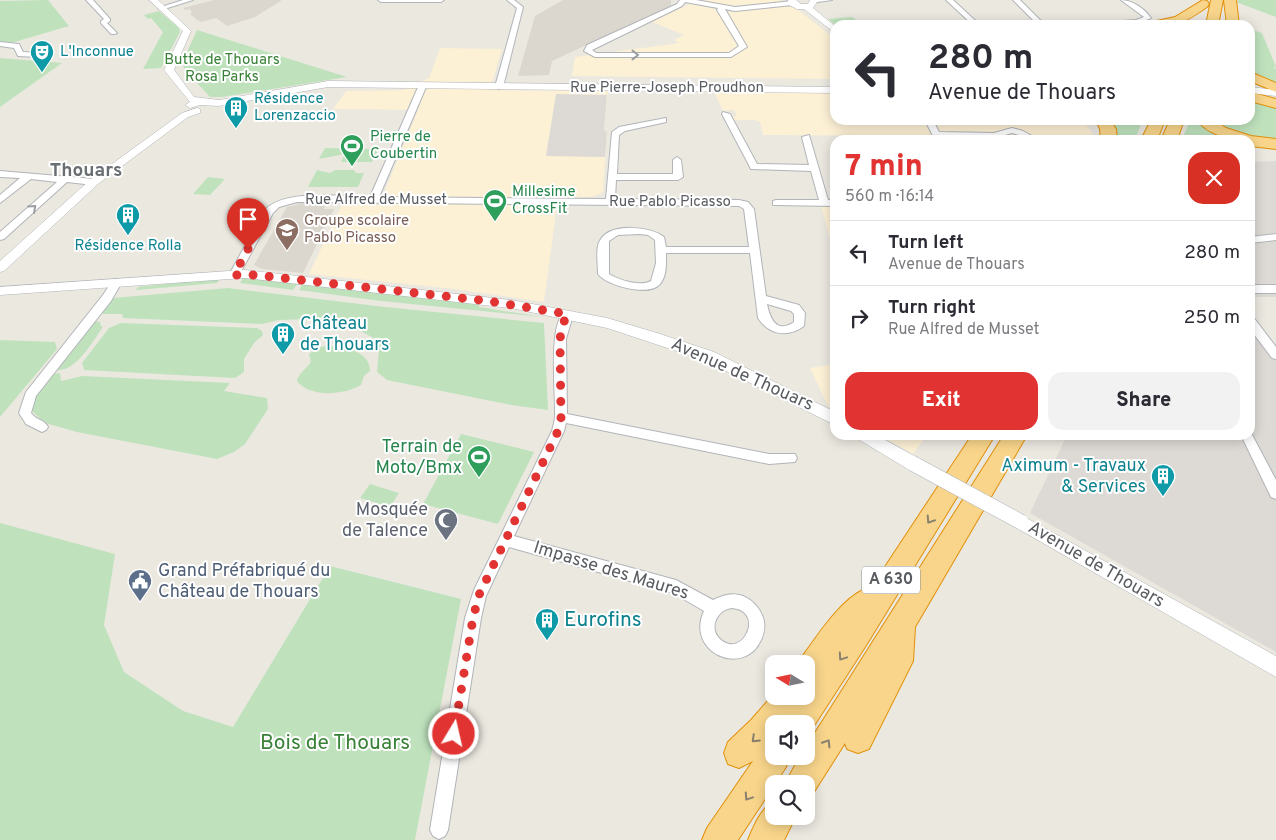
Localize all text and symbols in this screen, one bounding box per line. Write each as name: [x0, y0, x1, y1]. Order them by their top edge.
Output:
text: 280 m: [928, 37, 1033, 81]
theatre icon: L'Inconnue: [29, 39, 55, 73]
icon: left: [845, 40, 910, 105]
place label: L'Inconnue: [60, 43, 134, 62]
one-way arrow: [632, 50, 640, 60]
park label: Butte de Thouars Rosa Parks: [164, 51, 280, 87]
street label: Rue Pierre-Joseph Proudhon: [570, 79, 764, 98]
text: Avenue de Thouars: [928, 80, 1116, 107]
place label: Résidence Lorenzaccio: [254, 90, 336, 126]
building icon: Résidence Lorenzaccio: [223, 95, 249, 129]
place label: Pierre de Coubertin: [370, 128, 437, 164]
sports icon: Pierre de Coubertin: [339, 133, 365, 167]
text: 7 min: [845, 149, 923, 186]
button: close: [1188, 152, 1240, 204]
district label: Thouars: [50, 159, 122, 183]
place label: Millesime CrossFit: [512, 183, 576, 219]
text: 560 m · 16:14: [845, 187, 934, 207]
sports icon: Millesime CrossFit: [482, 188, 508, 222]
street label: Rue Alfred de Musset: [305, 191, 447, 210]
street label: Rue Pablo Picasso: [609, 193, 731, 212]
pin: [227, 198, 269, 249]
building icon: Résidence Rolla: [115, 202, 141, 236]
one-way arrow: [27, 205, 36, 214]
icon: arrive: [234, 205, 262, 233]
place label: Groupe scolaire Pablo Picasso: [304, 212, 409, 248]
school or university icon: Groupe scolaire Pablo Picasso: [274, 217, 300, 251]
text: Turn left: [888, 231, 964, 255]
place label: Résidence Rolla: [75, 237, 181, 256]
icon: left: [845, 239, 873, 267]
text: 280 m: [1184, 241, 1240, 265]
text: Avenue de Thouars: [888, 255, 1025, 275]
text: Turn right: [888, 296, 976, 320]
icon: right: [845, 304, 873, 332]
text: 250 m: [1184, 306, 1240, 330]
place label: Château de Thouars: [300, 313, 389, 357]
text: Rue Alfred de Musset: [888, 320, 1040, 340]
building icon: Château de Thouars: [270, 321, 296, 355]
street label: Avenue de Thouars: [667, 333, 817, 417]
button: Exit: [845, 372, 1038, 430]
button: Share: [1048, 372, 1240, 430]
place label: Terrain de Moto/Bmx: [376, 436, 462, 480]
sports icon: Terrain de Moto/Bmx: [466, 444, 492, 478]
place label: Aximum - Travaux & Services: [1001, 455, 1146, 499]
building icon: Aximum - Travaux & Services: [1150, 463, 1176, 497]
place label: Mosquée de Talence: [342, 499, 428, 543]
mosque icon: Mosquée de Talence: [433, 507, 459, 541]
one-way arrow: [926, 515, 936, 524]
street label: Avenue de Thouars: [1024, 517, 1168, 613]
street label: Impasse des Maures: [530, 536, 692, 606]
place label: Grand Préfabriqué du Château de Thouars: [158, 560, 330, 604]
road number: A 630: [862, 566, 920, 594]
public building icon: Grand Préfabriqué du Château de Thouars: [127, 568, 153, 602]
building icon: Eurofins: [534, 607, 560, 641]
place label: Eurofins: [564, 607, 642, 634]
one-way arrow: [838, 652, 848, 661]
north arrow: [765, 655, 815, 705]
map controls: [765, 655, 815, 825]
position arrow: [427, 707, 479, 759]
button: sound: [765, 715, 815, 765]
park label: Bois de Thouars: [260, 730, 410, 757]
one-way arrow: [751, 733, 760, 742]
one-way arrow: [821, 739, 830, 748]
button: search: [765, 775, 815, 825]
one-way arrow: [745, 791, 754, 800]

